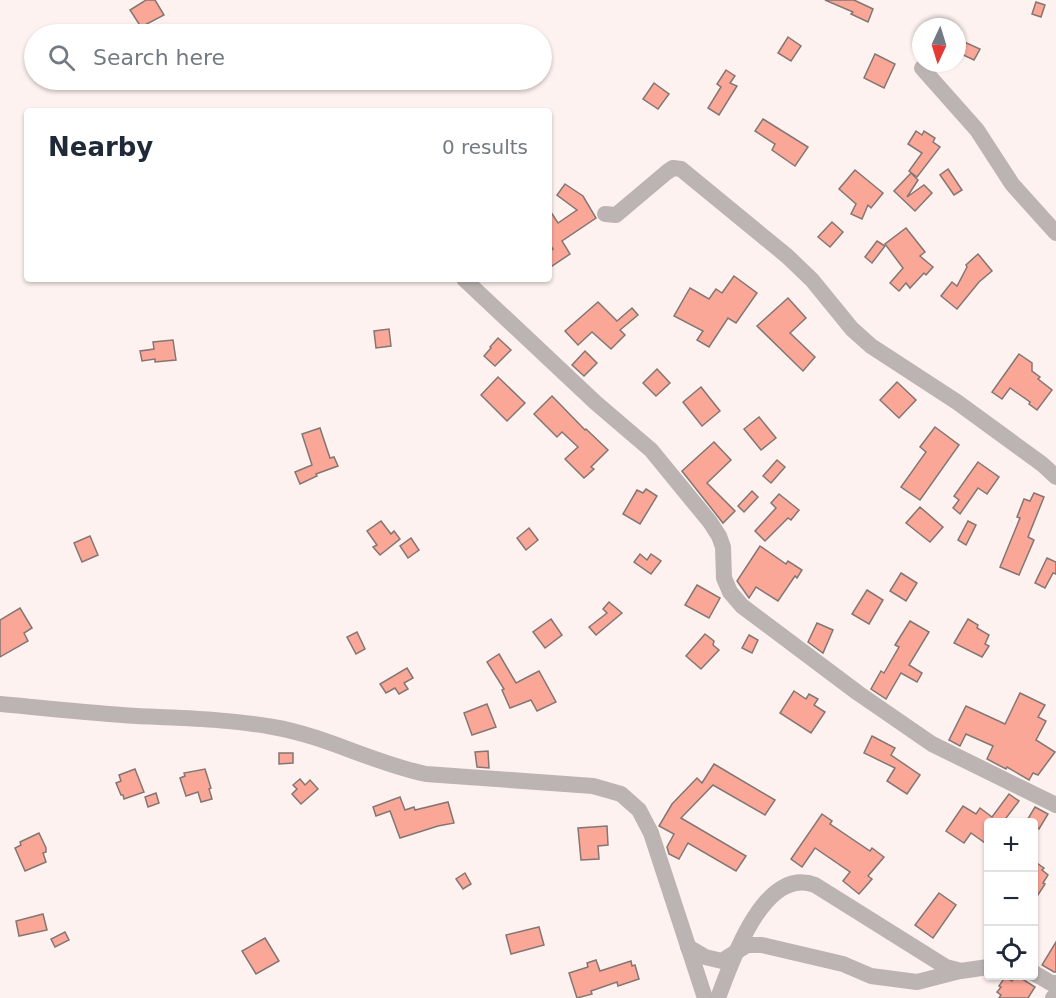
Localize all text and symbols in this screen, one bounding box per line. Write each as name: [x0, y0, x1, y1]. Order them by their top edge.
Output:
north arrow: [912, 18, 966, 72]
search box: [24, 24, 552, 90]
icon: search: [45, 41, 78, 74]
text: Search here: [93, 45, 225, 70]
text: Nearby: [48, 132, 153, 162]
text: 0 results: [442, 135, 528, 159]
map controls: [984, 818, 1038, 980]
button: +: [984, 818, 1038, 872]
button: −: [984, 872, 1038, 926]
button: locate: [984, 926, 1038, 980]

